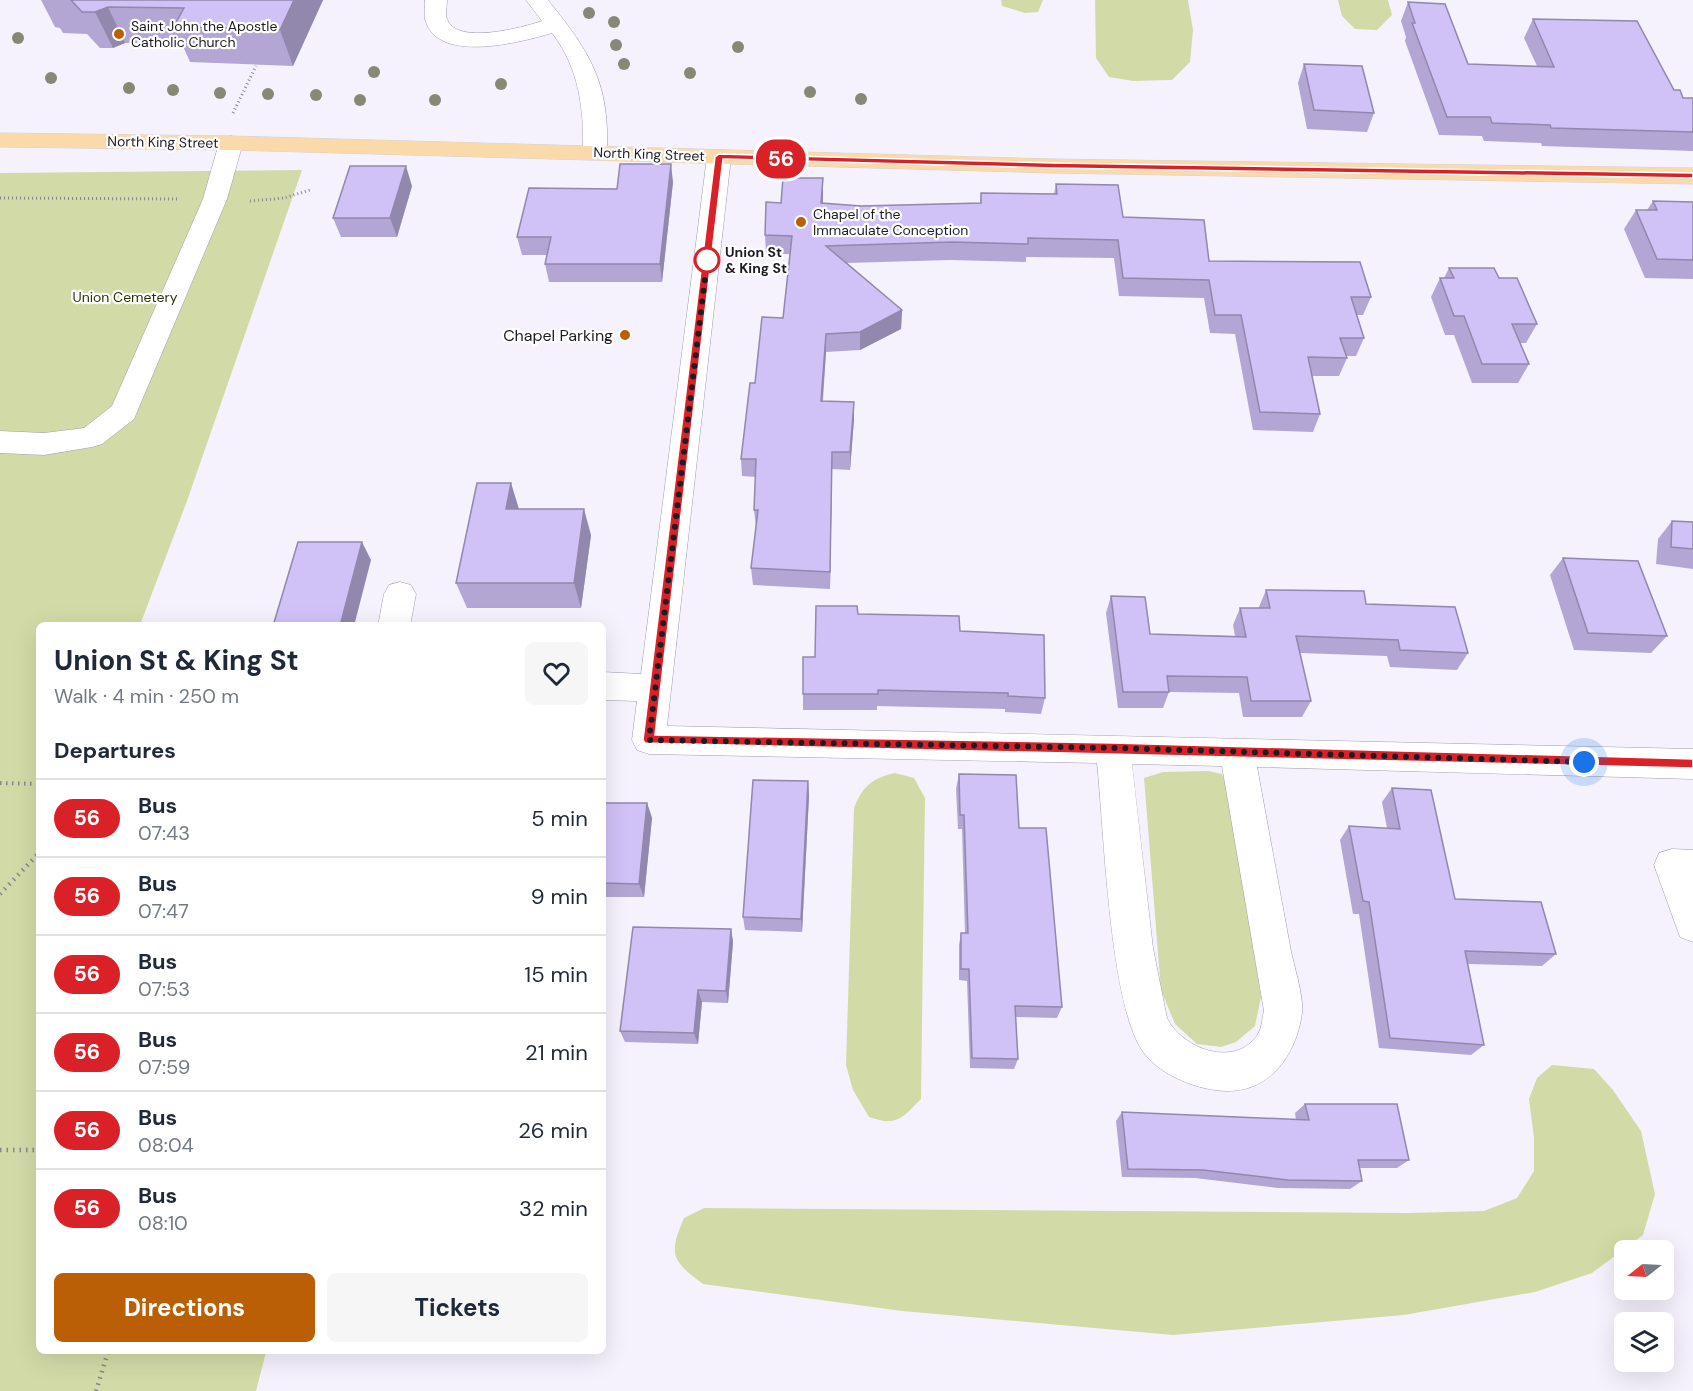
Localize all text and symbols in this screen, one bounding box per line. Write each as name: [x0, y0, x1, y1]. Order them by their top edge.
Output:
place label: Saint John the Apostle Catholic Church: [131, 17, 277, 51]
marker: Saint John the Apostle Catholic Church: [112, 27, 126, 41]
street label: North King Street: [107, 132, 219, 152]
line badge: 56: [754, 140, 808, 178]
street label: North King Street: [593, 143, 705, 165]
text: 56: [768, 145, 794, 173]
place label: Chapel of the Immaculate Conception: [813, 205, 968, 239]
marker: Chapel of the Immaculate Conception: [794, 215, 808, 229]
place label: Union St & King St: [725, 243, 787, 277]
marker: Union St & King St: [694, 247, 720, 273]
park label: Union Cemetery: [72, 288, 178, 306]
place label: Chapel Parking: [503, 325, 613, 346]
marker: Chapel Parking: [618, 328, 632, 342]
text: Union St & King St: [54, 642, 299, 679]
button: heart: [525, 642, 588, 705]
text: Walk · 4 min · 250 m: [54, 683, 239, 709]
text: Departures: [54, 736, 176, 765]
your location: [1569, 747, 1599, 777]
text: Bus: [138, 791, 177, 820]
text: 56: [74, 804, 100, 832]
text: 5 min: [531, 804, 588, 833]
text: 07:43: [138, 820, 190, 846]
text: Bus: [138, 869, 177, 898]
text: 56: [74, 882, 100, 910]
text: 9 min: [531, 882, 588, 911]
text: 07:47: [138, 898, 189, 924]
text: Bus: [138, 947, 177, 976]
text: 56: [74, 960, 100, 988]
text: 15 min: [524, 960, 588, 989]
text: 07:53: [138, 976, 190, 1002]
text: Bus: [138, 1025, 177, 1054]
text: 56: [74, 1038, 100, 1066]
text: 21 min: [525, 1038, 588, 1067]
text: 07:59: [138, 1054, 190, 1080]
text: Bus: [138, 1103, 177, 1132]
text: 56: [74, 1116, 100, 1144]
text: 26 min: [518, 1116, 588, 1145]
text: 08:04: [138, 1132, 194, 1158]
text: Bus: [138, 1181, 177, 1210]
text: 56: [74, 1194, 100, 1222]
text: 32 min: [519, 1194, 588, 1223]
text: 08:10: [138, 1210, 188, 1236]
north arrow: [1614, 1240, 1674, 1300]
map controls: [1614, 1240, 1674, 1372]
button: Directions: [54, 1273, 315, 1342]
button: Tickets: [327, 1273, 588, 1342]
button: layers: [1614, 1312, 1674, 1372]

